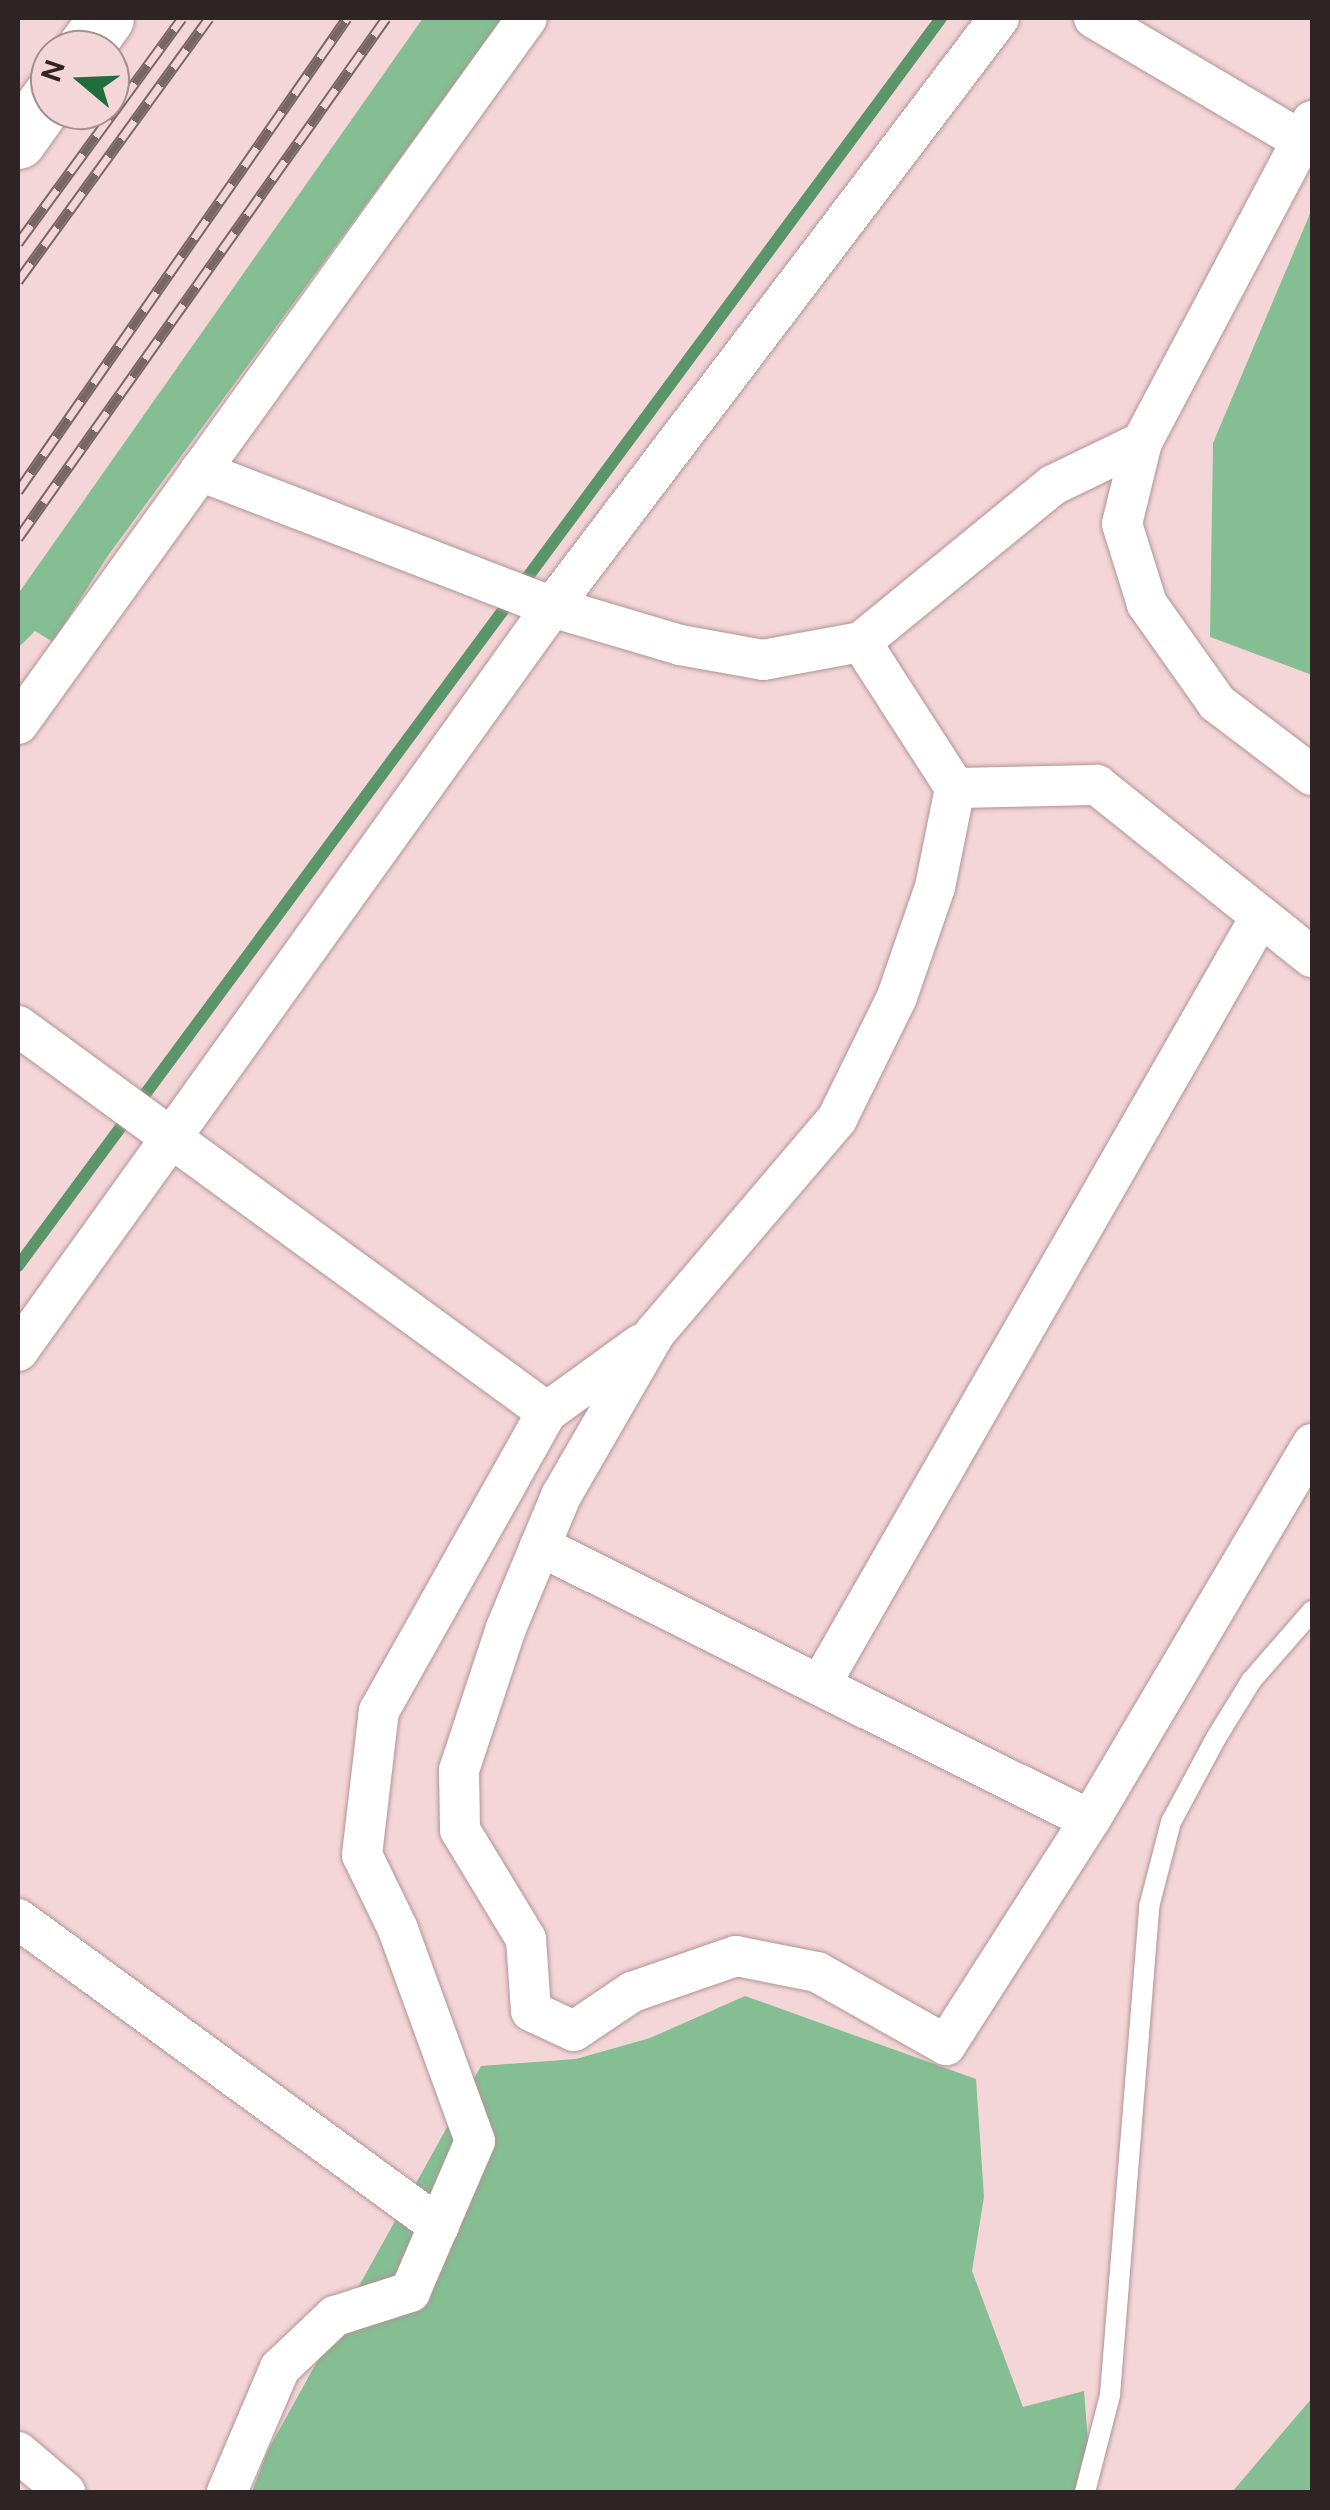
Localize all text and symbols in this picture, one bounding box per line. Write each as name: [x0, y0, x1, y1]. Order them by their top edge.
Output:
north arrow: [30, 30, 130, 130]
text: N: [32, 55, 74, 86]

